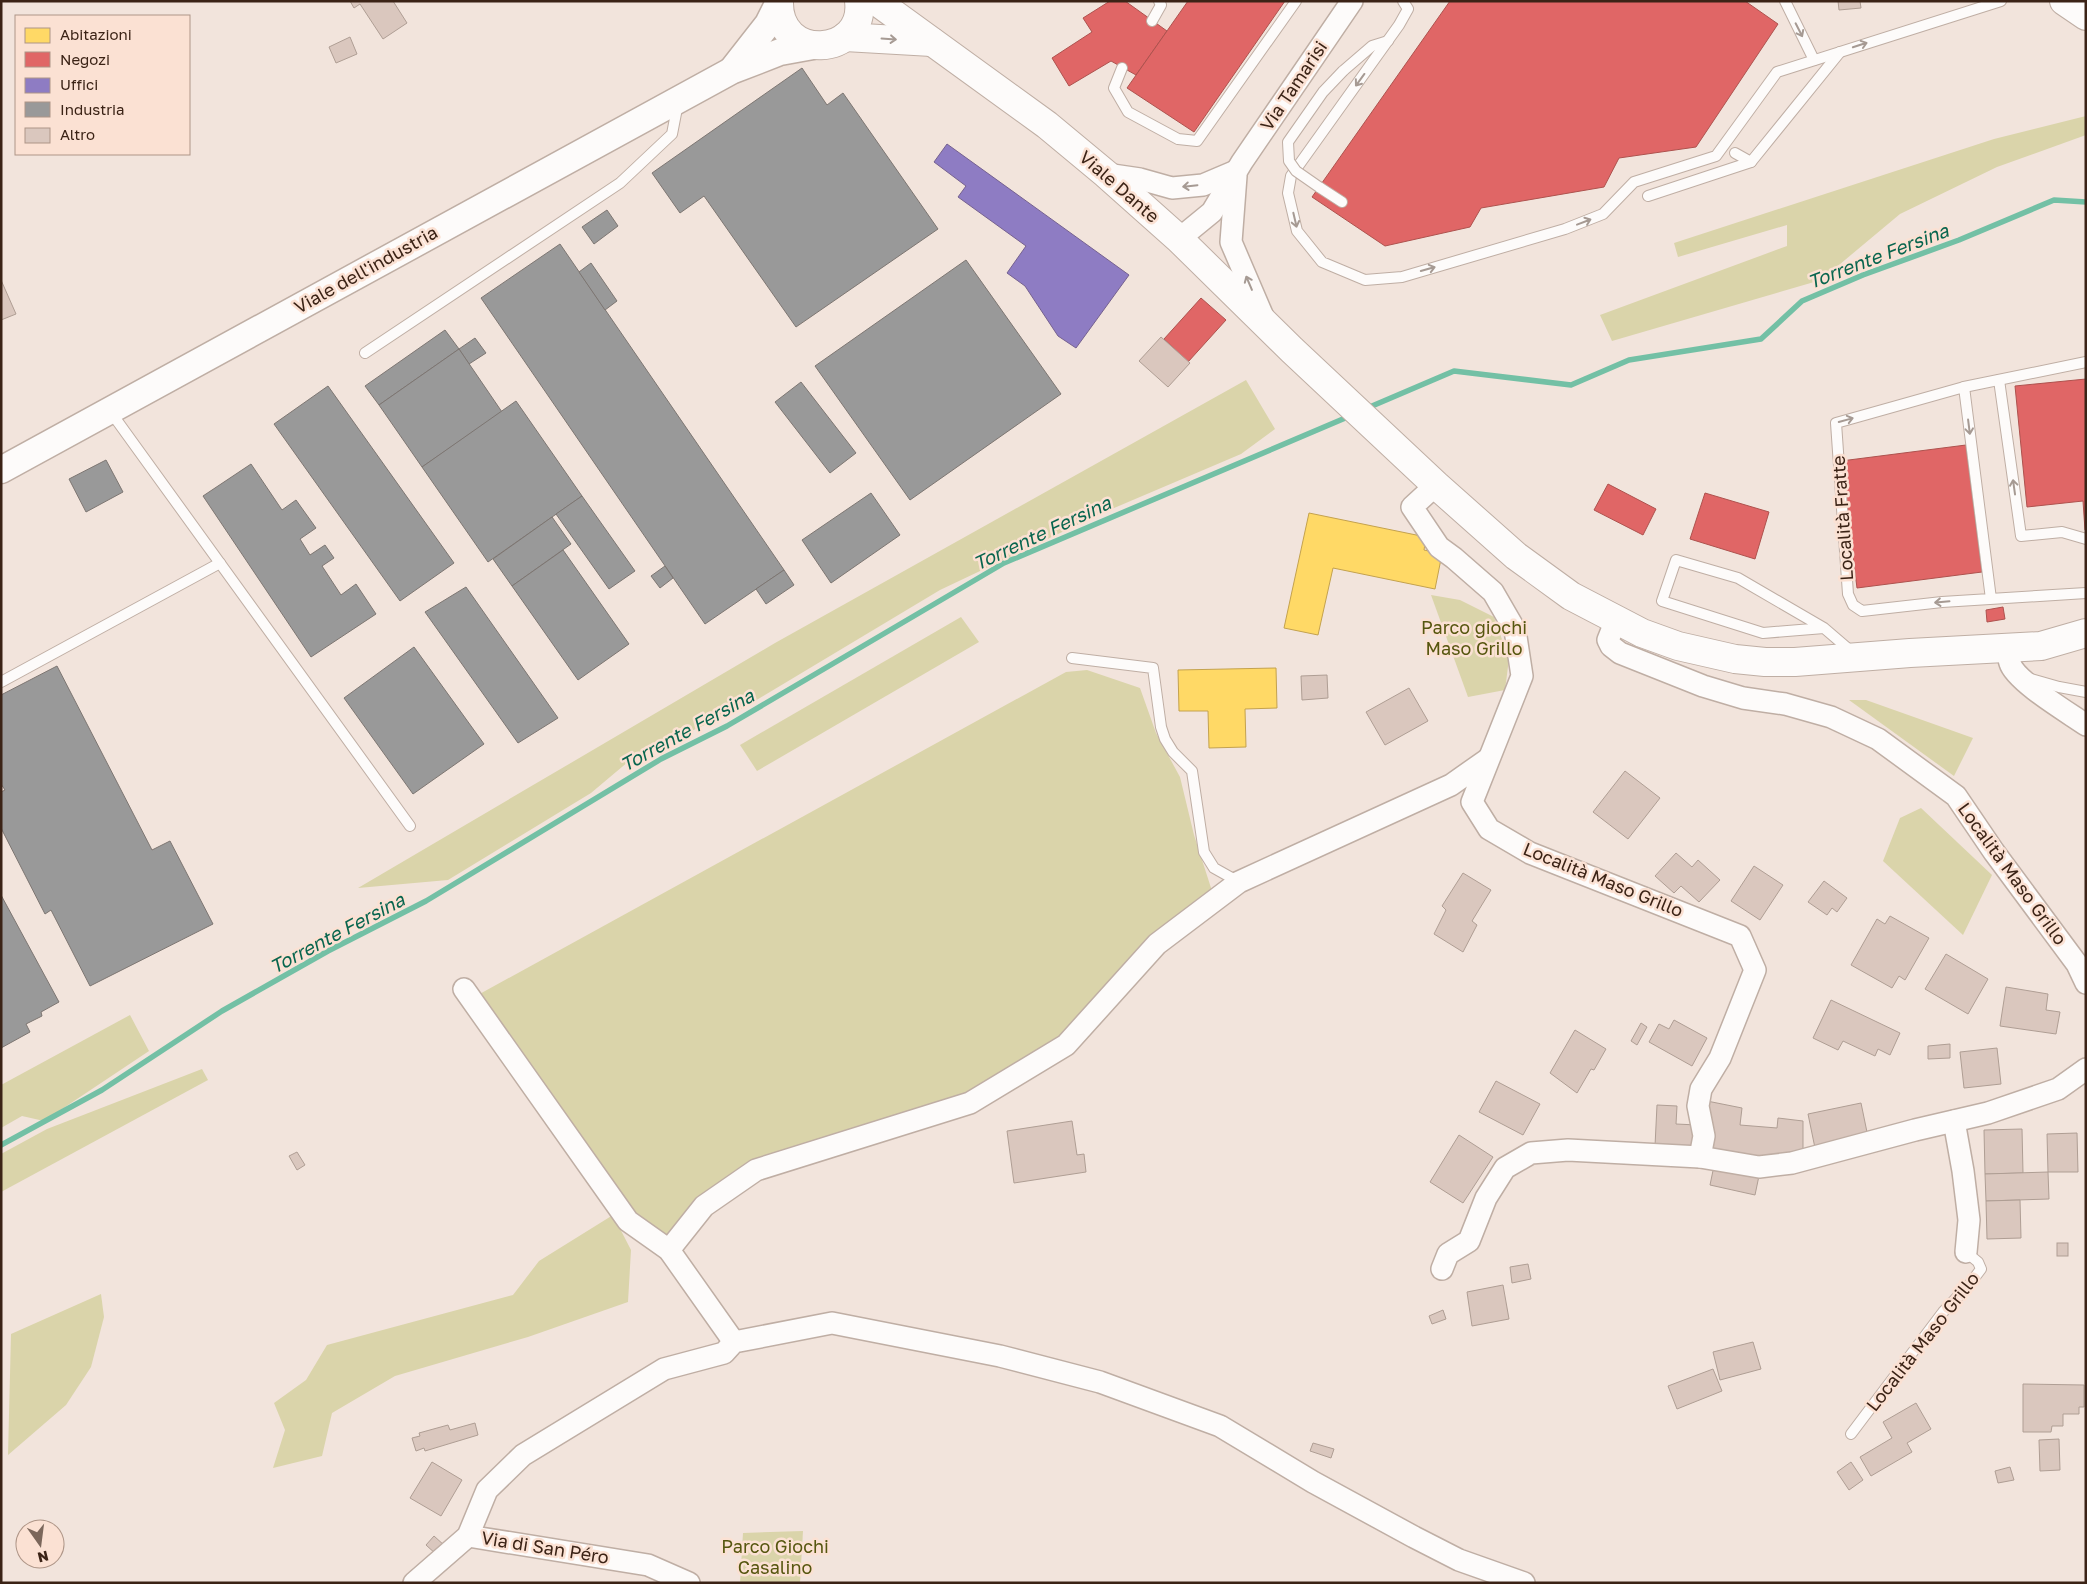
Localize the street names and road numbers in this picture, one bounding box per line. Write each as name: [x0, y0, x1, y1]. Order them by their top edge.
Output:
street label: Via Tamarisi: [1255, 36, 1331, 135]
street label: Viale Dante: [1075, 146, 1164, 227]
street label: Viale dell'industria: [290, 221, 441, 318]
street label: Località Fratte: [1827, 455, 1857, 581]
street label: Località Maso Grillo: [1954, 798, 2072, 949]
street label: Località Maso Grillo: [1520, 837, 1687, 921]
street label: Località Maso Grillo: [1861, 1267, 1983, 1415]
street label: Via di San Péro: [480, 1526, 611, 1568]

